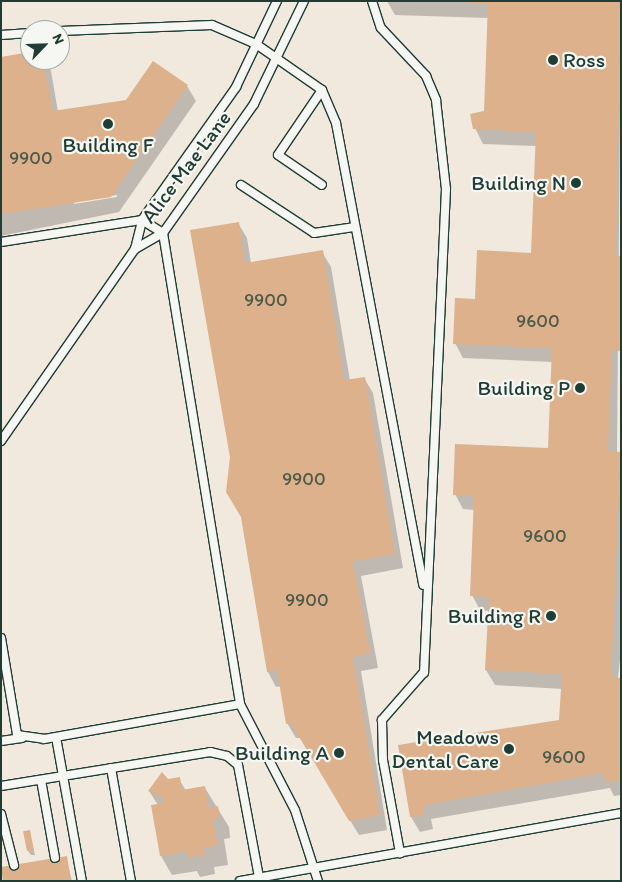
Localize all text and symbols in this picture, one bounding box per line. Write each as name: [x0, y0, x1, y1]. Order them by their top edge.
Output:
north arrow: [20, 20, 70, 70]
text: N: [49, 31, 68, 47]
place label: Ross: [563, 47, 605, 73]
marker: Ross: [547, 54, 559, 66]
street label: Alice Mae Lane: [135, 106, 237, 228]
marker: Building F: [102, 118, 114, 130]
place label: Building F: [62, 132, 154, 158]
house number: 9900: [9, 147, 53, 169]
place label: Building N: [471, 170, 566, 196]
marker: Building N: [570, 177, 582, 189]
house number: 9900: [244, 289, 288, 311]
house number: 9600: [516, 310, 560, 332]
place label: Building P: [478, 375, 570, 401]
marker: Building P: [574, 382, 586, 394]
house number: 9900: [282, 468, 326, 490]
house number: 9600: [523, 525, 567, 547]
house number: 9900: [285, 589, 329, 611]
place label: Building R: [448, 603, 541, 629]
marker: Building R: [545, 610, 557, 622]
place label: Meadows Dental Care: [392, 724, 499, 774]
place label: Building A: [235, 740, 329, 766]
marker: Meadows Dental Care: [503, 743, 515, 755]
house number: 9600: [542, 746, 586, 768]
marker: Building A: [333, 747, 345, 759]

